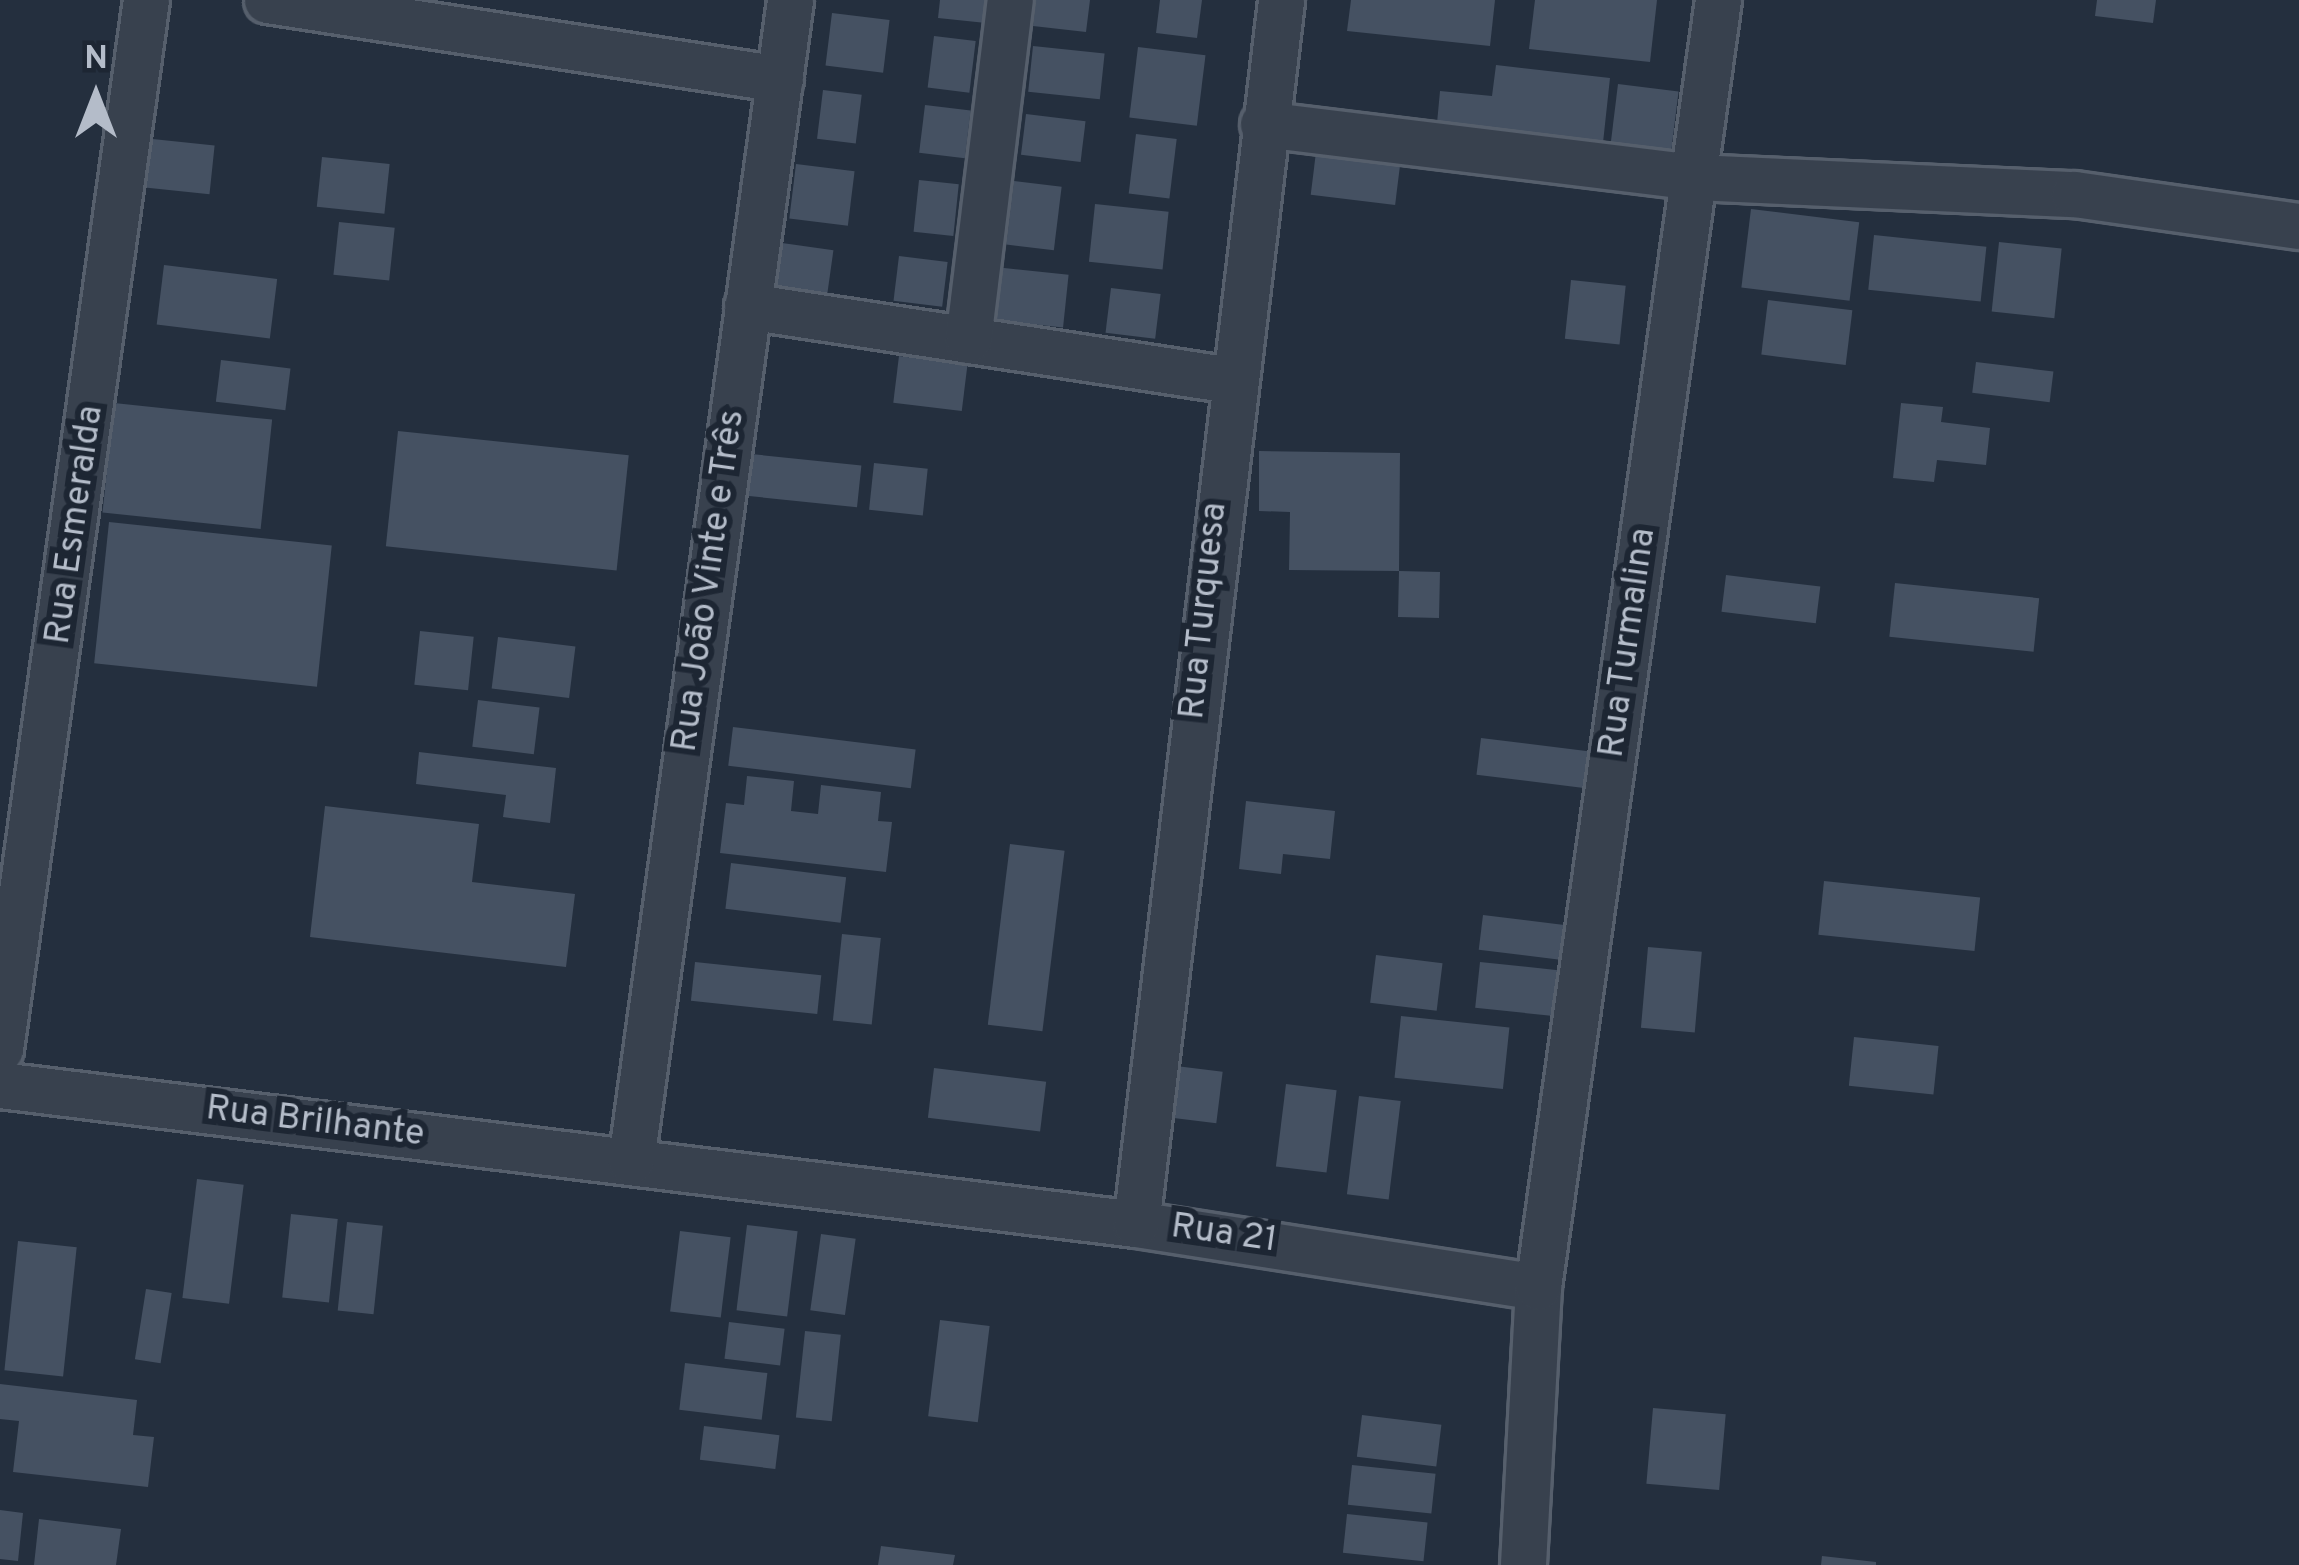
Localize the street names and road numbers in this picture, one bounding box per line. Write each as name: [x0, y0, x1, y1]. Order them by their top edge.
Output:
street label: Rua Esmeralda: [38, 403, 114, 647]
street label: Rua João Vinte e Três: [664, 406, 756, 756]
street label: Rua Turquesa: [1172, 500, 1238, 722]
street label: Rua Turmalina: [1591, 525, 1667, 761]
street label: Rua Brilhante: [203, 1088, 427, 1158]
street label: Rua 21: [1168, 1206, 1280, 1264]

